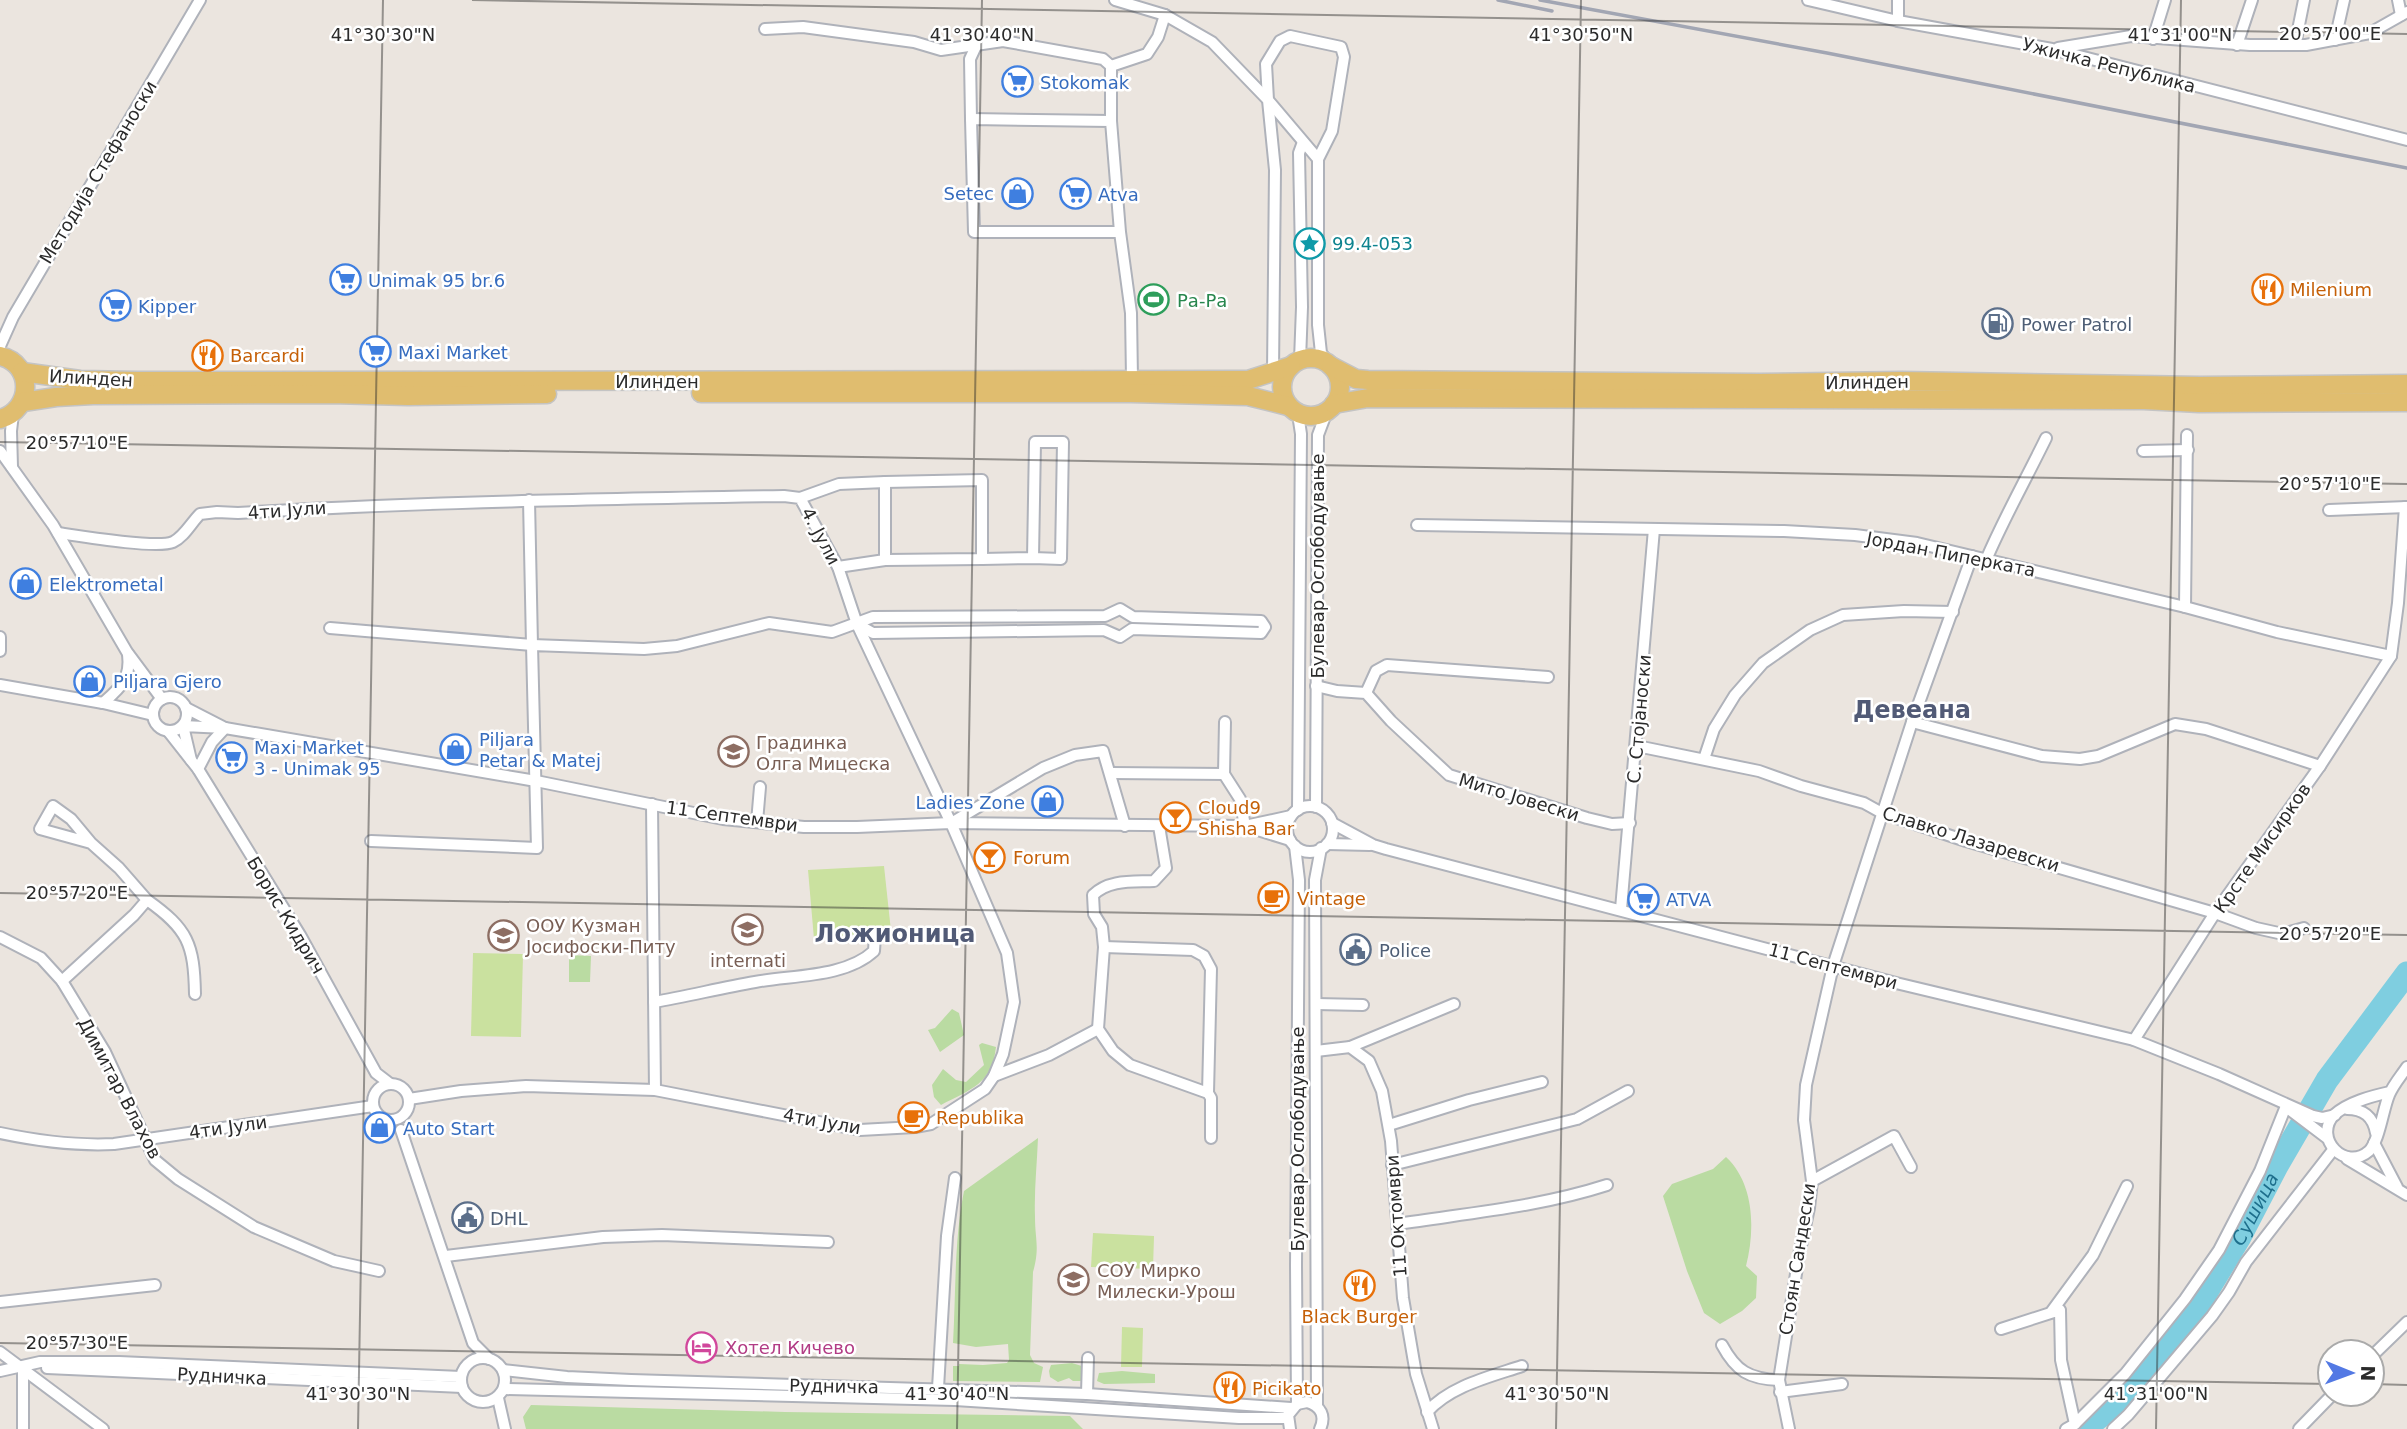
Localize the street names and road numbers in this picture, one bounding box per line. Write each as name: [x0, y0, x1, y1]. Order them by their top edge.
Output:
street label: Ужичка Република: [2020, 33, 2198, 97]
street label: Методија Стефаноски: [35, 77, 161, 267]
street label: Илинден: [49, 365, 133, 391]
street label: Илинден: [615, 371, 699, 392]
street label: Илинден: [1825, 371, 1909, 393]
street label: Булевар Ослободување: [1307, 453, 1328, 679]
street label: 4ти Јули: [247, 497, 327, 523]
street label: 4. Јули: [797, 504, 845, 568]
street label: Јордан Пиперката: [1864, 527, 2037, 581]
street label: С. Стојаноски: [1623, 654, 1655, 784]
street label: Мито Јовески: [1456, 769, 1582, 825]
street label: Крсте Мисирков: [2209, 779, 2315, 917]
street label: 11 Септември: [665, 796, 799, 836]
street label: Славко Лазаревски: [1880, 802, 2062, 876]
street label: Борис Кидрич: [243, 853, 329, 977]
street label: 11 Септември: [1766, 939, 1900, 993]
street label: Димитар Влахов: [74, 1014, 166, 1162]
street label: Булевар Ослободување: [1287, 1026, 1308, 1252]
street label: 4ти Јули: [782, 1104, 862, 1138]
street label: 4ти Јули: [188, 1111, 268, 1143]
street label: 11 Октомври: [1381, 1154, 1411, 1278]
street label: Стоян Сандески: [1775, 1181, 1819, 1337]
street label: Рудничка: [177, 1363, 267, 1389]
street label: Рудничка: [789, 1375, 879, 1397]

